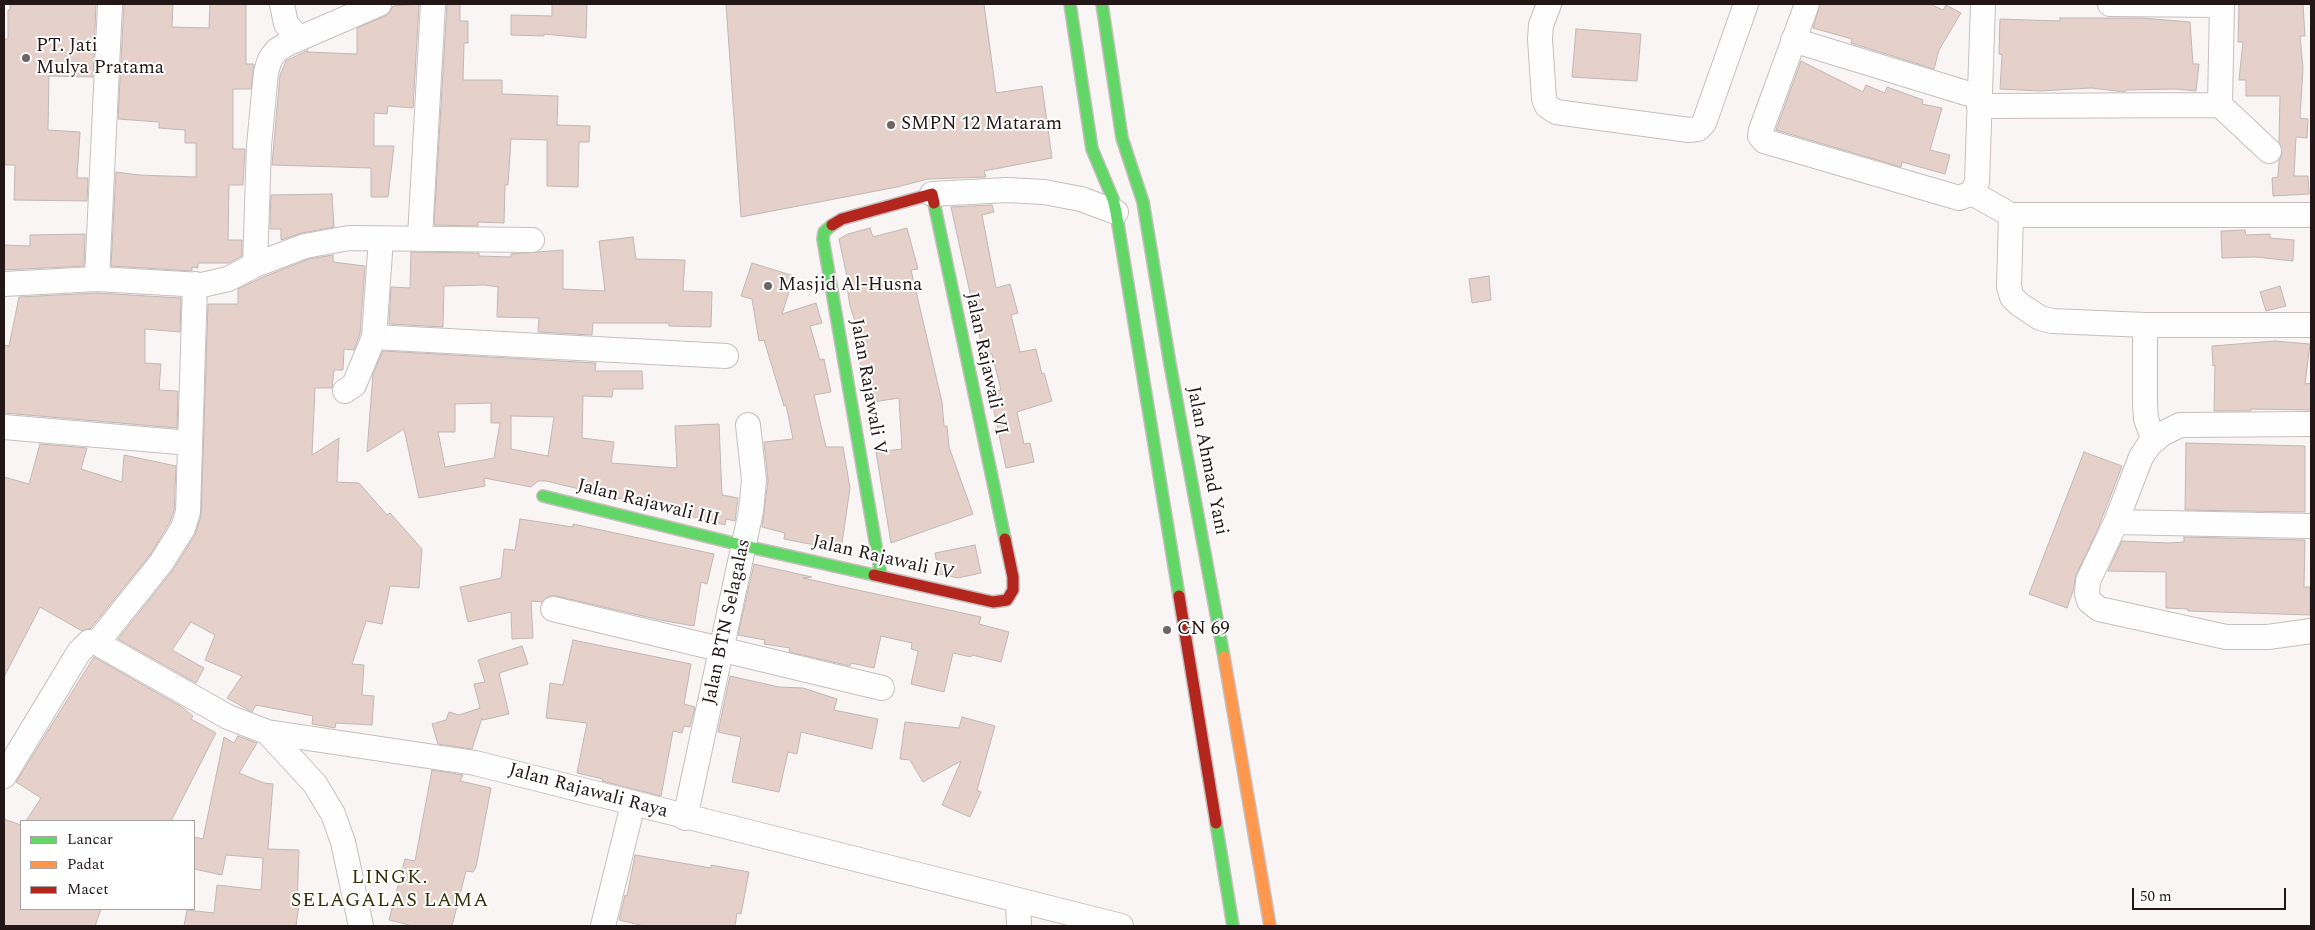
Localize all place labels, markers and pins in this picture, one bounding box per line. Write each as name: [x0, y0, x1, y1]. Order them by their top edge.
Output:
place label: PT. Jati Mulya Pratama: [36, 36, 164, 80]
marker: PT. Jati Mulya Pratama: [20, 52, 32, 64]
place label: SMPN 12 Mataram: [901, 114, 1062, 136]
marker: SMPN 12 Mataram: [885, 119, 897, 131]
place label: Masjid Al-Husna: [778, 275, 922, 297]
marker: Masjid Al-Husna: [762, 280, 774, 292]
place label: CN 69: [1177, 619, 1230, 641]
marker: CN 69: [1161, 624, 1173, 636]

